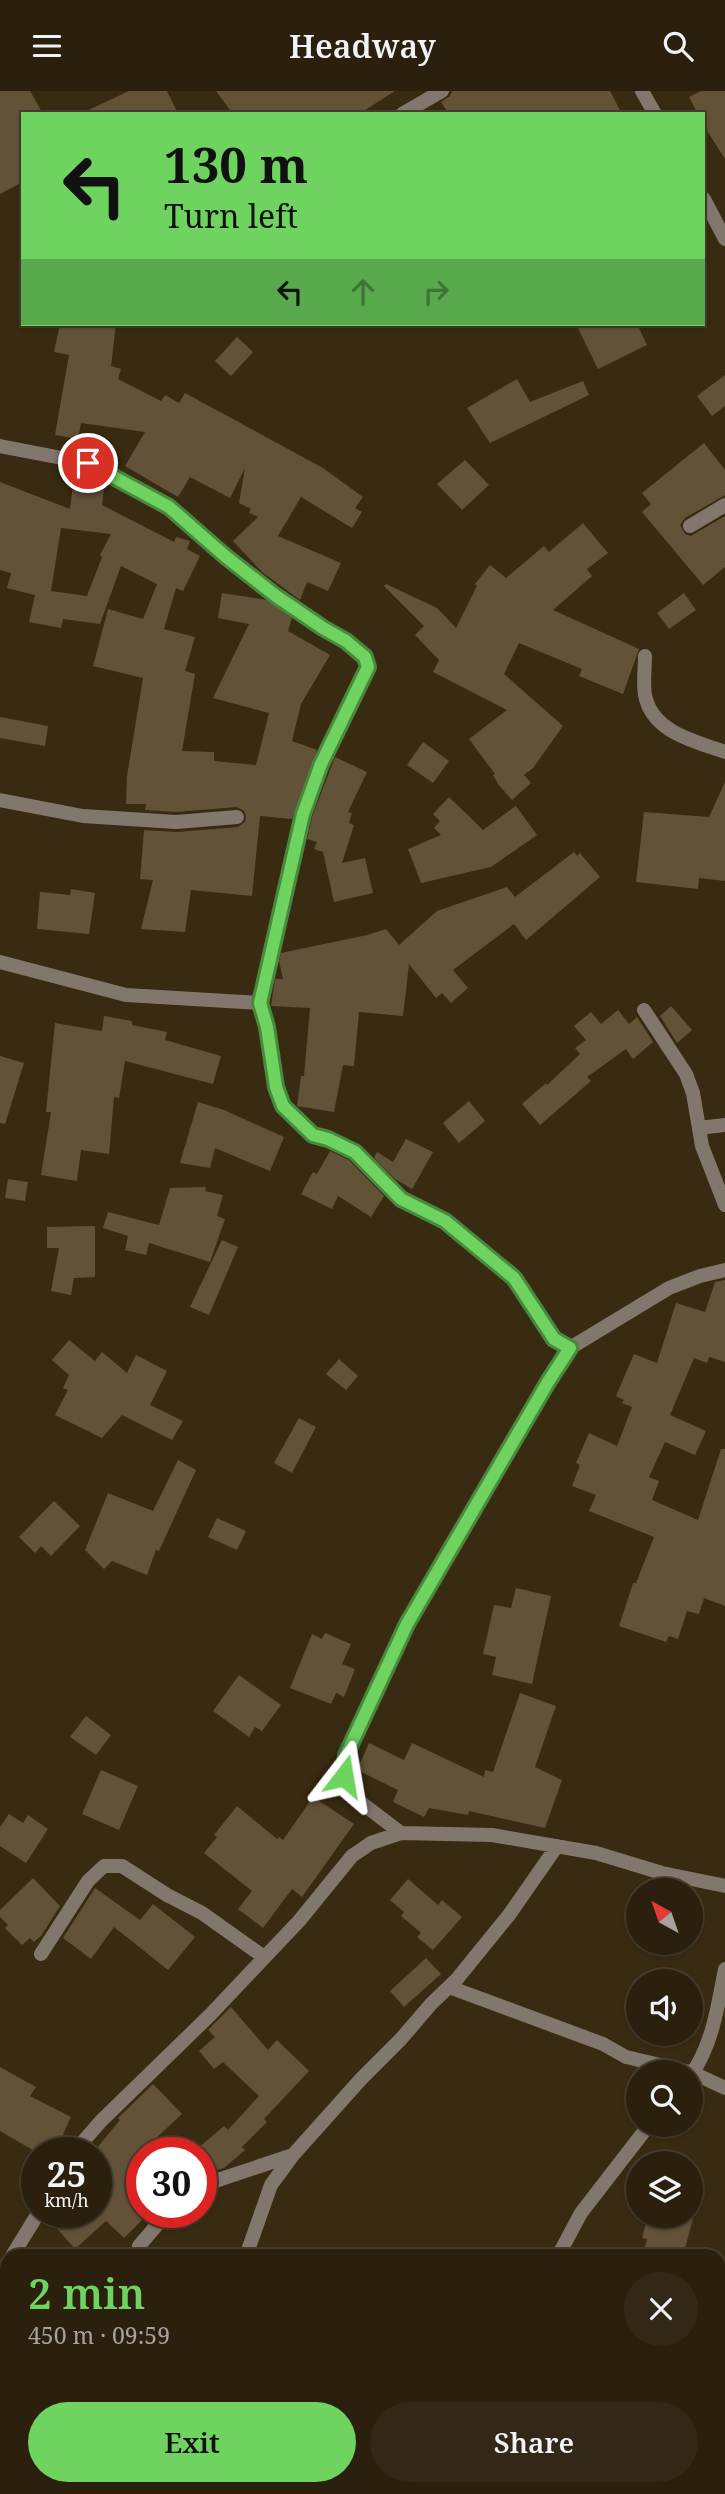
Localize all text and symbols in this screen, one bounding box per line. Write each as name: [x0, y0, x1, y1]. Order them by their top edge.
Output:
text: Headway: [289, 24, 436, 67]
icon: menu: [28, 27, 66, 65]
icon: search: [659, 27, 697, 65]
text: 130 m: [164, 131, 308, 197]
icon: left: [49, 140, 140, 231]
text: Turn left: [164, 194, 298, 237]
icon: left: [271, 273, 309, 311]
icon: ahead: [344, 273, 382, 311]
icon: right: [417, 273, 455, 311]
pin: [58, 433, 118, 493]
icon: arrive: [69, 444, 107, 482]
position arrow: [307, 1739, 381, 1813]
north arrow: [626, 1878, 704, 1955]
map controls: [626, 1878, 703, 2228]
button: sound: [626, 1969, 703, 2046]
button: search: [626, 2060, 703, 2137]
speed limit sign: 30: [126, 2137, 217, 2228]
text: 25: [47, 2150, 86, 2197]
button: layers: [626, 2151, 703, 2228]
text: km/h: [44, 2188, 89, 2212]
text: 2 min: [28, 2264, 145, 2321]
button: close: [624, 2272, 698, 2346]
text: 450 m · 09:59: [28, 2319, 170, 2351]
button: Exit: [28, 2402, 356, 2482]
button: Share: [370, 2402, 698, 2482]

